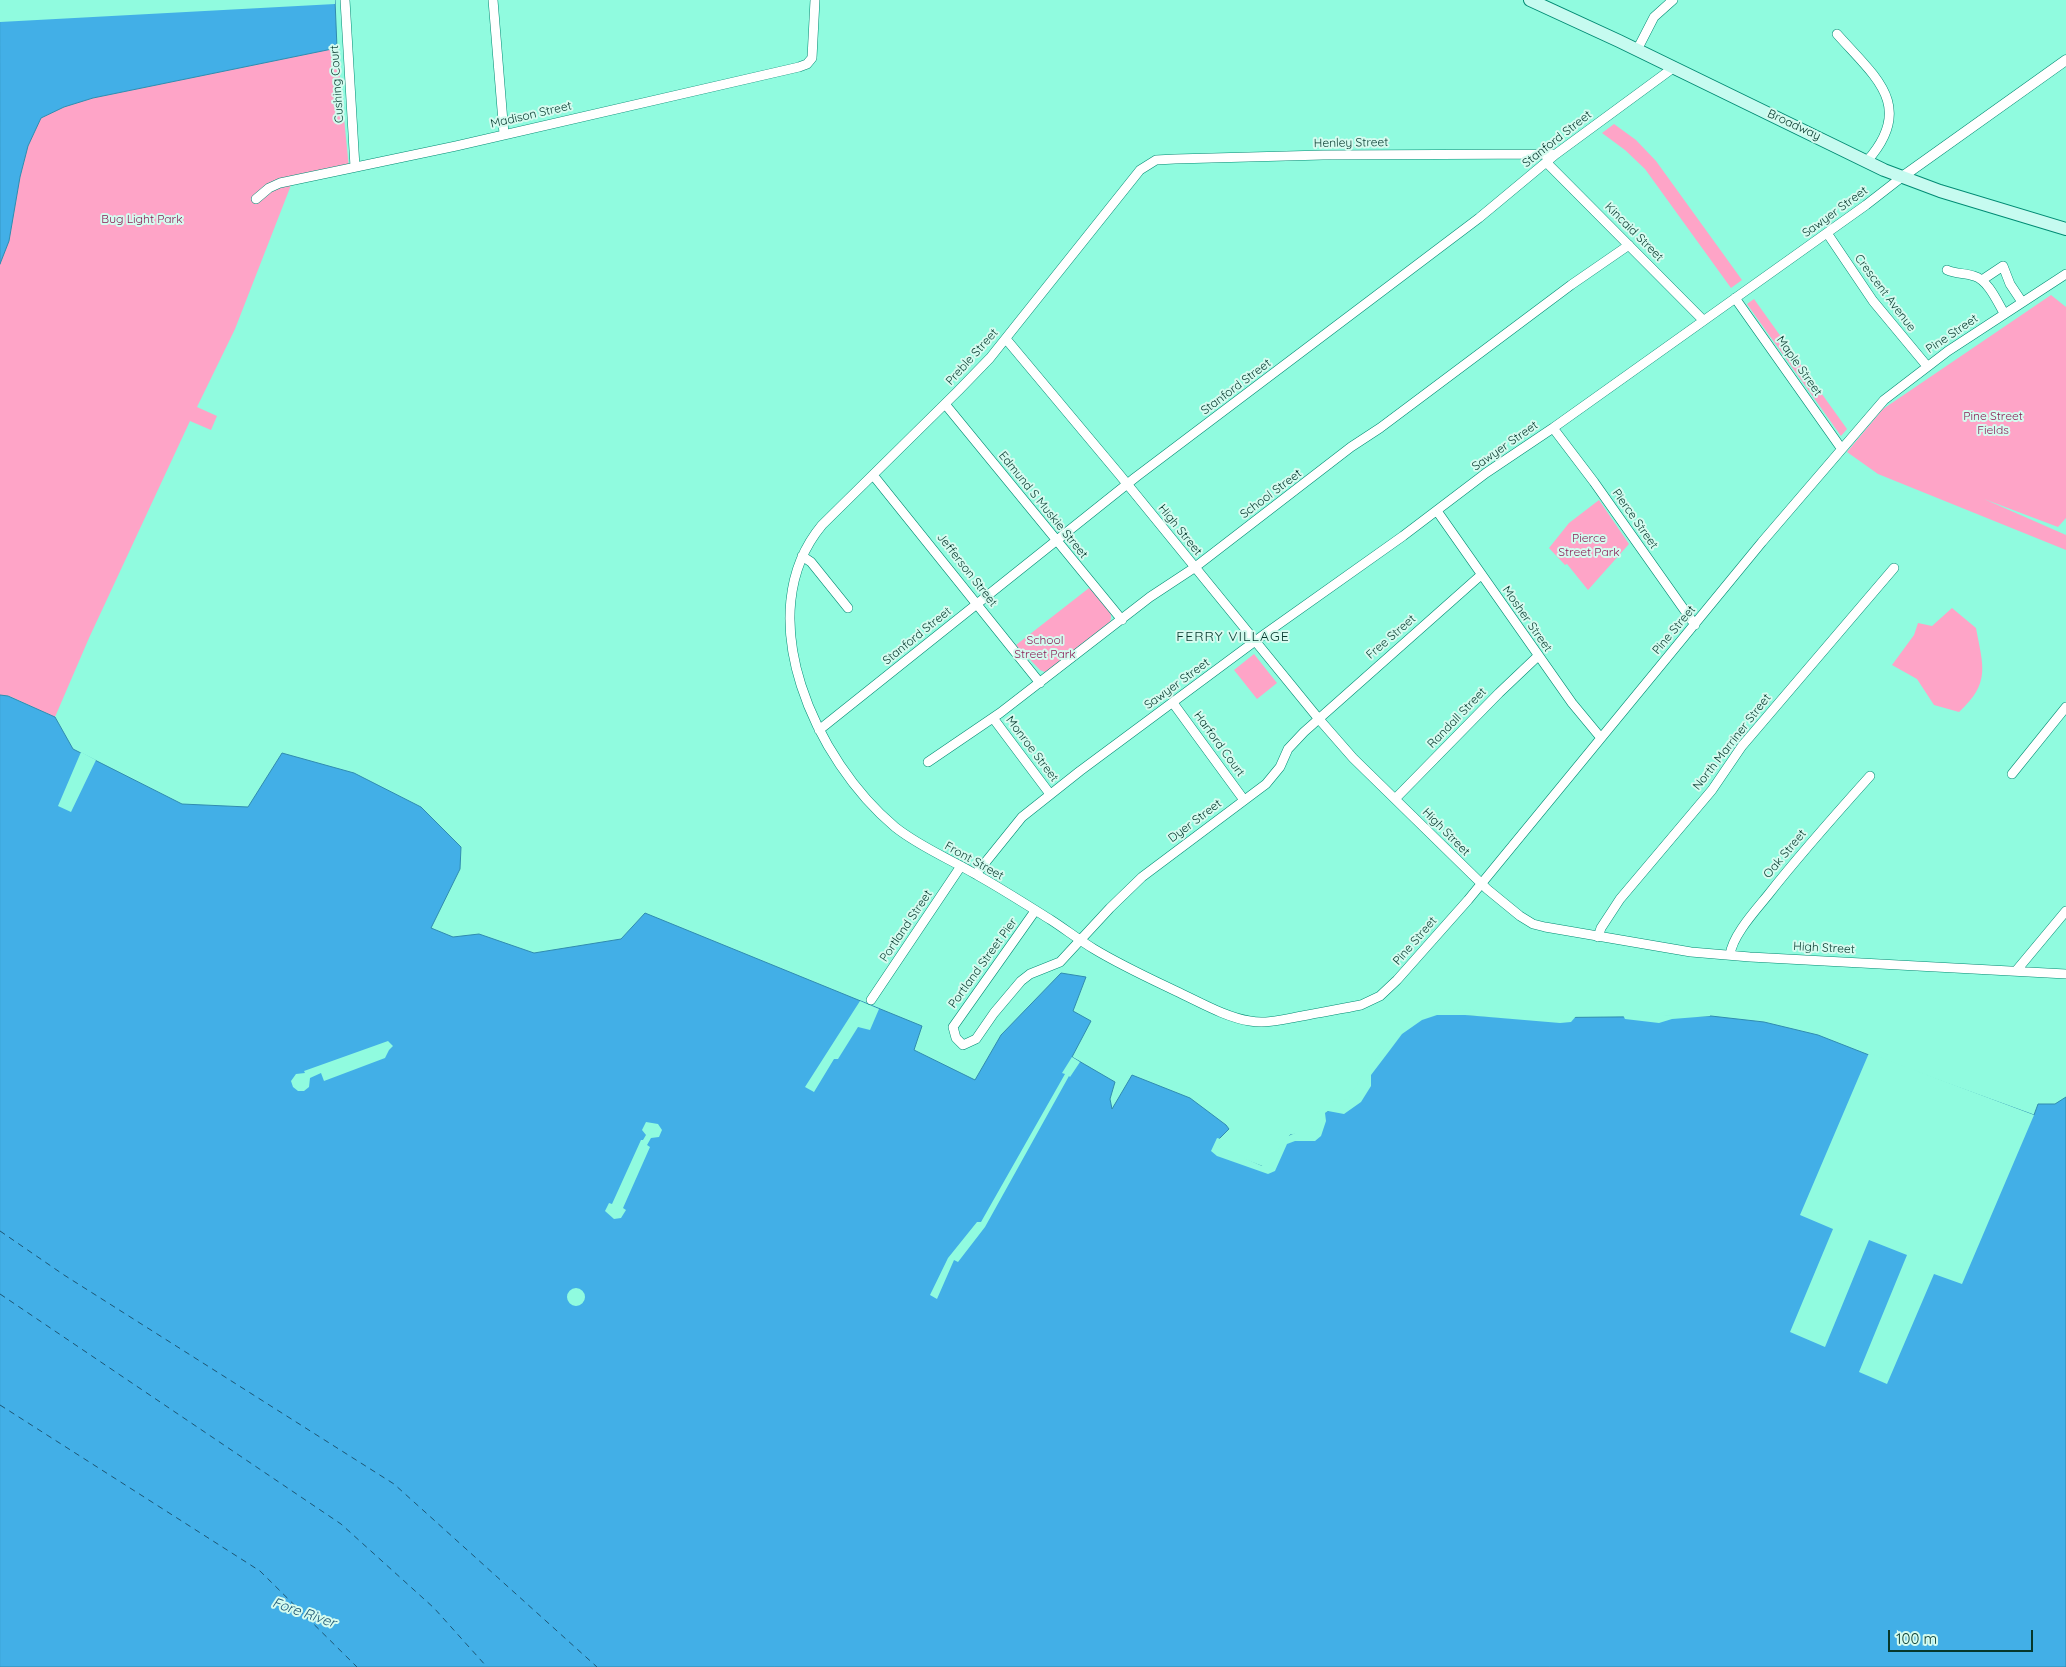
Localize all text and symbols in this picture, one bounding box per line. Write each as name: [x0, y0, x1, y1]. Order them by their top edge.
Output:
street label: Cushing Court: [327, 45, 347, 123]
street label: Madison Street: [489, 99, 573, 131]
street label: Broadway: [1765, 106, 1823, 144]
street label: Stanford Street: [1520, 108, 1594, 170]
street label: Henley Street: [1314, 135, 1388, 151]
street label: Sawyer Street: [1800, 183, 1870, 241]
street label: Kincaid Street: [1602, 200, 1666, 264]
park label: Bug Light Park: [101, 212, 183, 226]
street label: Crescent Avenue: [1851, 252, 1919, 334]
street label: Pine Street: [1923, 311, 1981, 357]
street label: Preble Street: [943, 326, 1001, 388]
street label: Maple Street: [1773, 333, 1825, 399]
street label: Stanford Street: [1198, 356, 1274, 418]
park label: Pine Street Fields: [1963, 409, 2023, 437]
street label: Sawyer Street: [1469, 418, 1541, 474]
street label: Edmund S Muskie Street: [995, 449, 1091, 561]
street label: School Street: [1237, 466, 1305, 522]
street label: Pierce Street: [1609, 486, 1661, 552]
street label: High Street: [1155, 502, 1205, 558]
street label: Jefferson Street: [934, 530, 1000, 610]
park label: Pierce Street Park: [1558, 531, 1620, 559]
street label: Mosher Street: [1499, 583, 1555, 655]
street label: Pine Street: [1649, 603, 1699, 657]
street label: Stanford Street: [880, 604, 954, 668]
street label: Free Street: [1363, 612, 1419, 662]
district label: FERRY VILLAGE: [1175, 629, 1291, 645]
park label: School Street Park: [1014, 633, 1076, 661]
street label: Sawyer Street: [1142, 655, 1212, 713]
street label: Randall Street: [1425, 685, 1489, 751]
street label: North Marriner Street: [1690, 691, 1774, 793]
street label: Harford Court: [1191, 709, 1247, 779]
street label: Monroe Street: [1003, 713, 1061, 785]
street label: Dyer Street: [1166, 796, 1224, 846]
street label: High Street: [1419, 805, 1473, 859]
street label: Oak Street: [1761, 827, 1809, 881]
street label: Front Street: [942, 839, 1006, 883]
street label: Portland Street: [877, 887, 935, 965]
street label: Pine Street: [1390, 914, 1440, 968]
street label: Portland Street Pier: [946, 915, 1020, 1011]
street label: High Street: [1793, 939, 1855, 957]
water label: Fore River: [270, 1594, 338, 1632]
scale bar: [1891, 1620, 2036, 1652]
text: 100 m: [1896, 1629, 1937, 1648]

